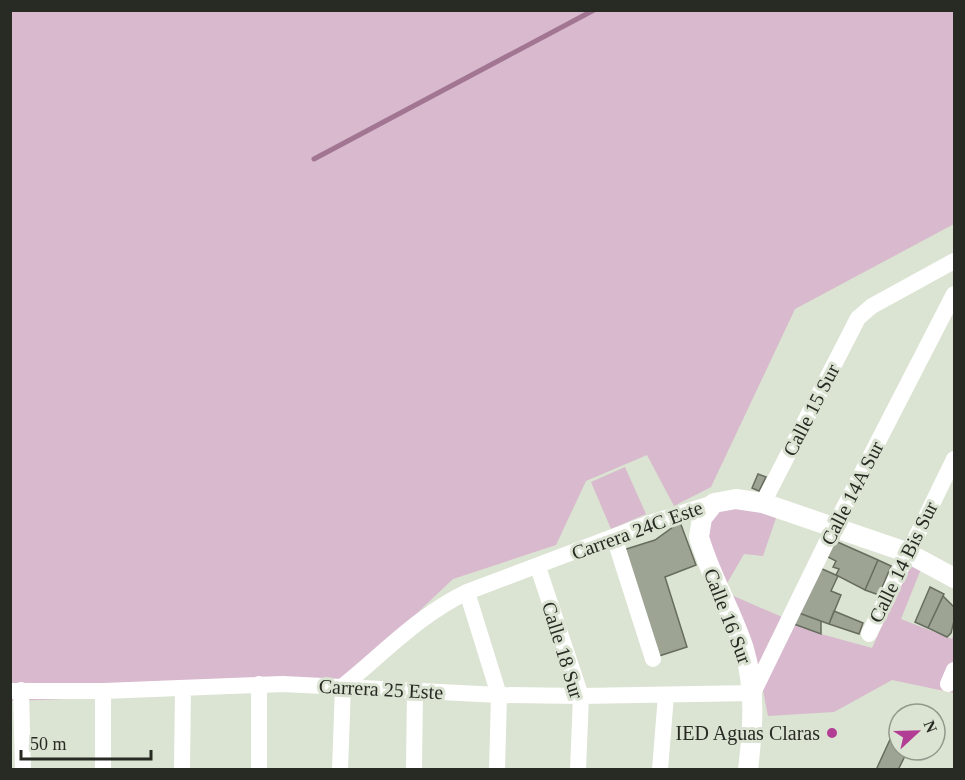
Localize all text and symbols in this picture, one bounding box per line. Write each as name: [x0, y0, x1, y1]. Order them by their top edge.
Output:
street label: Calle 15 Sur: [778, 360, 844, 460]
street label: Calle 14A Sur: [816, 437, 888, 548]
street label: Carrera 24C Este: [569, 496, 706, 564]
street label: Calle 14 Bis Sur: [864, 498, 942, 626]
street label: Calle 16 Sur: [700, 565, 756, 667]
street label: Calle 18 Sur: [538, 599, 588, 701]
street label: Carrera 25 Este: [318, 675, 444, 703]
north arrow: [887, 702, 947, 762]
text: N: [920, 718, 941, 736]
place label: IED Aguas Claras: [676, 722, 820, 745]
scale bar: [21, 723, 152, 761]
marker: IED Aguas Claras: [825, 726, 839, 740]
text: 50 m: [30, 734, 67, 754]

